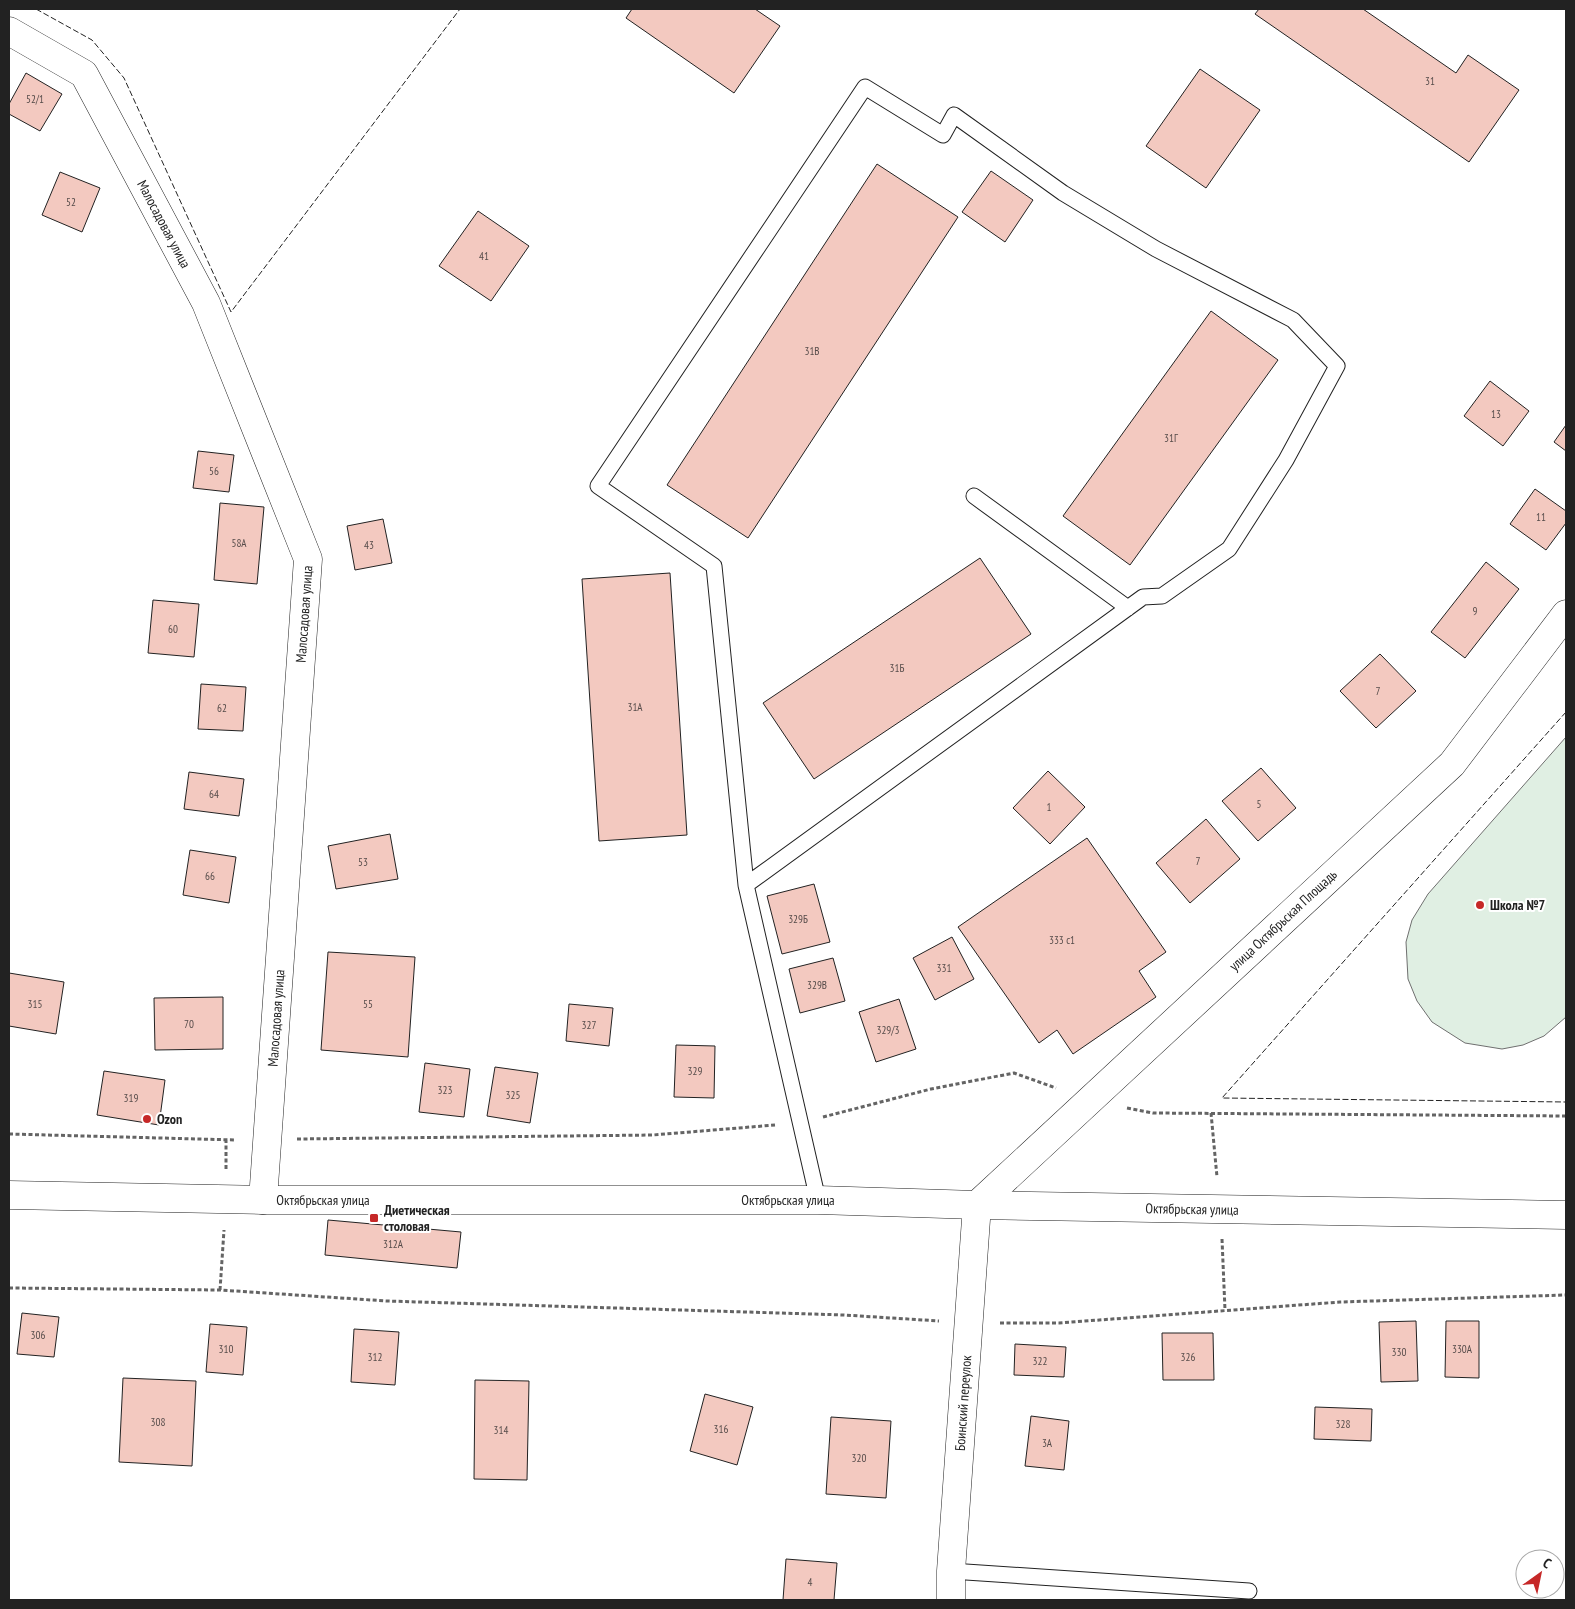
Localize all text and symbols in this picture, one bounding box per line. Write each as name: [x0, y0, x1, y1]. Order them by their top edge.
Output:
house number: 31: [1425, 74, 1435, 88]
house number: 52/1: [26, 92, 44, 106]
street label: Малосадовая улица: [133, 177, 195, 271]
house number: 52: [66, 195, 76, 209]
house number: 41: [479, 249, 489, 263]
house number: 31В: [804, 344, 820, 358]
house number: 13: [1491, 407, 1501, 421]
house number: 31Г: [1164, 431, 1179, 445]
house number: 56: [209, 464, 219, 478]
house number: 11: [1536, 510, 1546, 524]
house number: 58А: [231, 536, 247, 550]
house number: 43: [364, 538, 374, 552]
street label: Малосадовая улица: [292, 565, 316, 663]
house number: 9: [1473, 604, 1478, 618]
house number: 60: [168, 622, 178, 636]
house number: 31Б: [890, 661, 905, 675]
house number: 7: [1376, 684, 1381, 698]
house number: 31А: [627, 700, 643, 714]
house number: 62: [217, 701, 227, 715]
house number: 64: [209, 787, 219, 801]
house number: 5: [1257, 797, 1262, 811]
house number: 1: [1047, 800, 1052, 814]
house number: 7: [1196, 854, 1201, 868]
house number: 53: [358, 855, 368, 869]
street label: улица Октябрьская Площадь: [1225, 865, 1341, 975]
house number: 66: [205, 869, 215, 883]
place label: Школа №7: [1490, 896, 1545, 914]
marker: Школа №7: [1474, 899, 1486, 911]
house number: 329Б: [788, 912, 808, 926]
house number: 333 с1: [1049, 933, 1075, 947]
house number: 331: [937, 961, 951, 975]
street label: Малосадовая улица: [264, 969, 288, 1067]
house number: 329В: [807, 978, 827, 992]
house number: 315: [28, 997, 42, 1011]
house number: 55: [363, 997, 373, 1011]
house number: 70: [184, 1017, 194, 1031]
house number: 327: [582, 1018, 596, 1032]
house number: 329/3: [876, 1023, 900, 1037]
house number: 329: [688, 1064, 702, 1078]
house number: 323: [438, 1083, 452, 1097]
house number: 325: [506, 1088, 520, 1102]
house number: 319: [124, 1091, 138, 1105]
place label: Ozon: [157, 1110, 182, 1128]
marker: Ozon: [141, 1113, 153, 1125]
street label: Октябрьская улица: [276, 1191, 370, 1209]
street label: Октябрьская улица: [741, 1191, 835, 1209]
street label: Октябрьская улица: [1145, 1199, 1239, 1219]
place label: Диетическая столовая: [384, 1201, 450, 1235]
marker: Диетическая столовая: [368, 1212, 380, 1224]
house number: 312А: [383, 1237, 404, 1251]
house number: 306: [31, 1328, 45, 1342]
house number: 310: [219, 1342, 233, 1356]
house number: 330А: [1452, 1342, 1473, 1356]
house number: 330: [1392, 1345, 1406, 1359]
house number: 312: [368, 1350, 382, 1364]
house number: 326: [1181, 1350, 1195, 1364]
street label: Боинский переулок: [951, 1354, 975, 1451]
house number: 322: [1033, 1354, 1047, 1368]
house number: 308: [151, 1415, 165, 1429]
house number: 328: [1336, 1417, 1350, 1431]
house number: 316: [714, 1422, 728, 1436]
house number: 314: [494, 1423, 508, 1437]
house number: 3А: [1042, 1436, 1053, 1450]
house number: 320: [852, 1451, 866, 1465]
north arrow: [1515, 1549, 1565, 1599]
text: С: [1539, 1554, 1555, 1573]
house number: 4: [808, 1575, 813, 1589]

